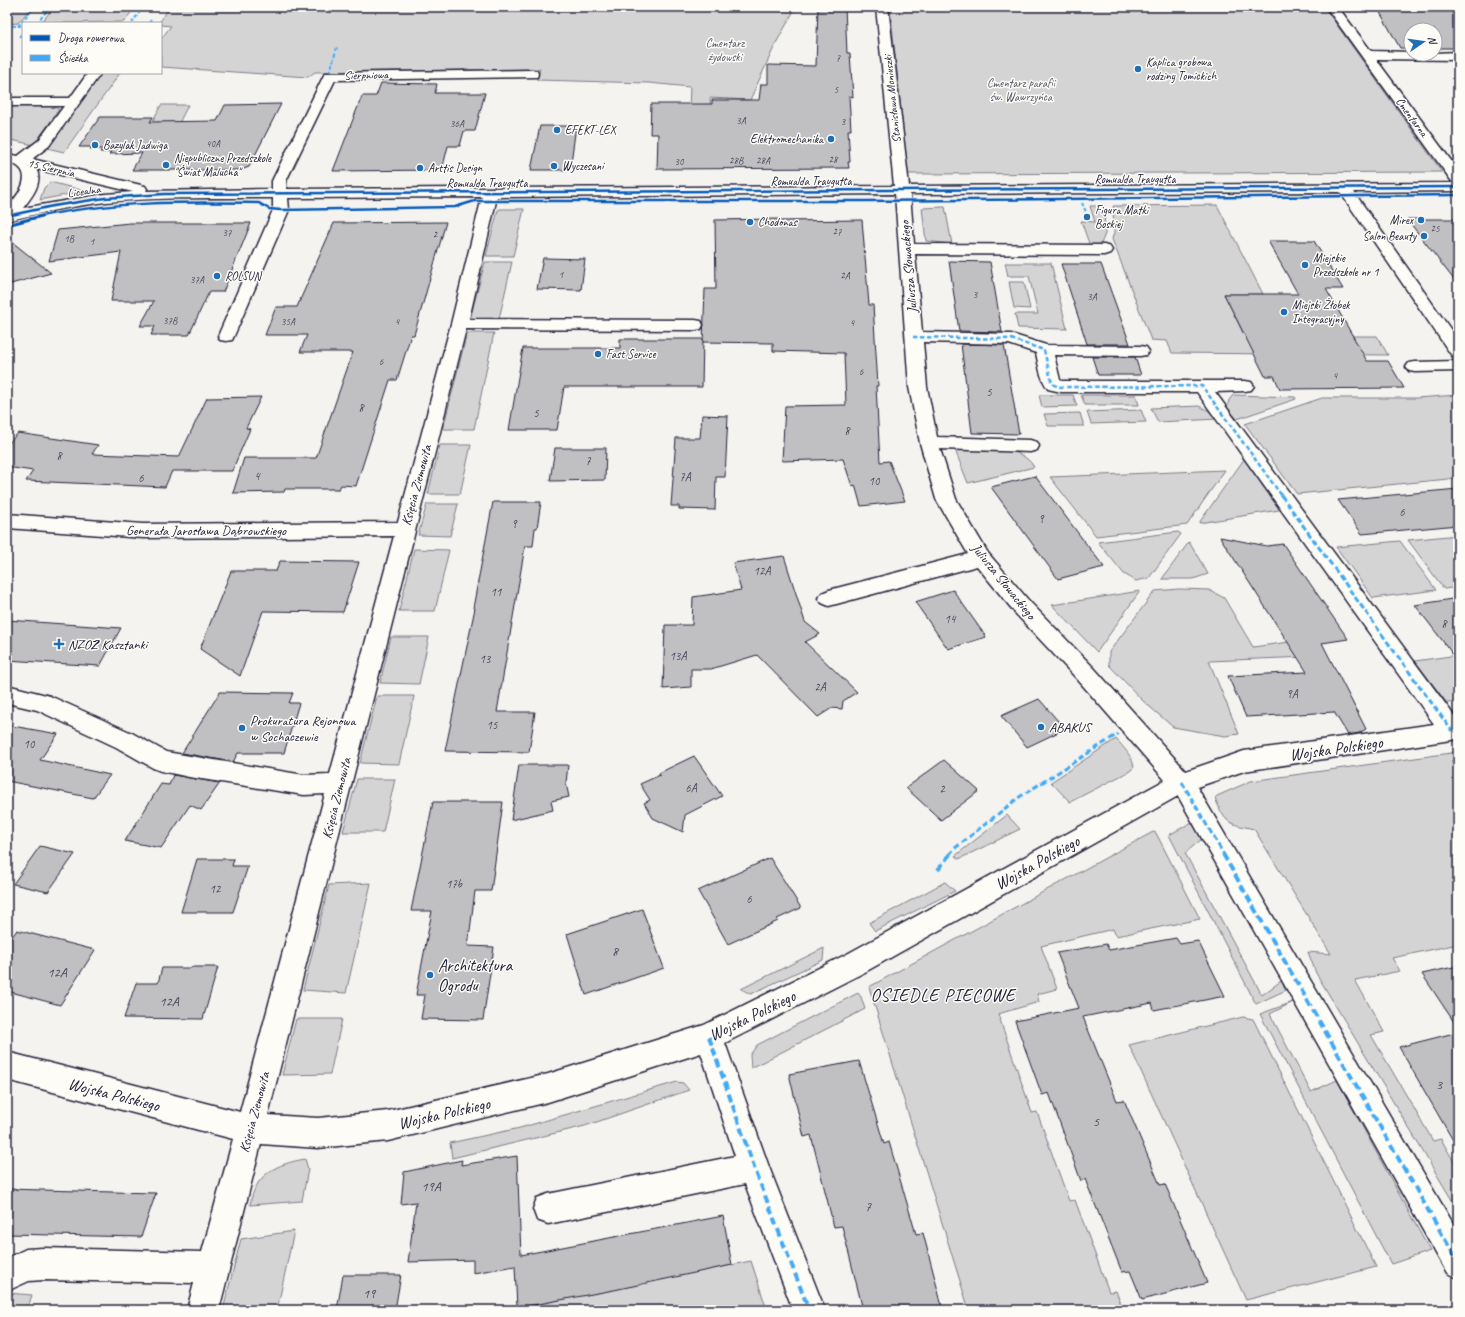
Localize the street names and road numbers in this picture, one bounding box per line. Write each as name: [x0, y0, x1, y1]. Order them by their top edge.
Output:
street label: Stanisława Moniuszki: [879, 53, 905, 144]
street label: Sierpniowa: [344, 67, 389, 83]
street label: Cmentarna: [1392, 94, 1432, 141]
street label: 15 Sierpnia: [26, 155, 77, 181]
street label: Romualda Traugutta: [1094, 171, 1177, 187]
street label: Romualda Traugutta: [770, 173, 853, 189]
street label: Romualda Traugutta: [446, 175, 529, 191]
street label: Licealna: [66, 181, 102, 201]
street label: Juliusza Słowackiego: [896, 218, 921, 315]
street label: Księcia Ziemowita: [398, 442, 436, 527]
street label: Generała Jarosława Dąbrowskiego: [126, 522, 287, 539]
street label: Juliusza Słowackiego: [967, 539, 1041, 624]
street label: Wojska Polskiego: [1288, 731, 1385, 765]
street label: Księcia Ziemowita: [318, 755, 355, 840]
street label: Wojska Polskiego: [991, 830, 1084, 894]
street label: Wojska Polskiego: [706, 985, 800, 1045]
street label: Księcia Ziemowita: [236, 1069, 274, 1154]
street label: Wojska Polskiego: [66, 1073, 163, 1116]
street label: Wojska Polskiego: [396, 1093, 493, 1134]

